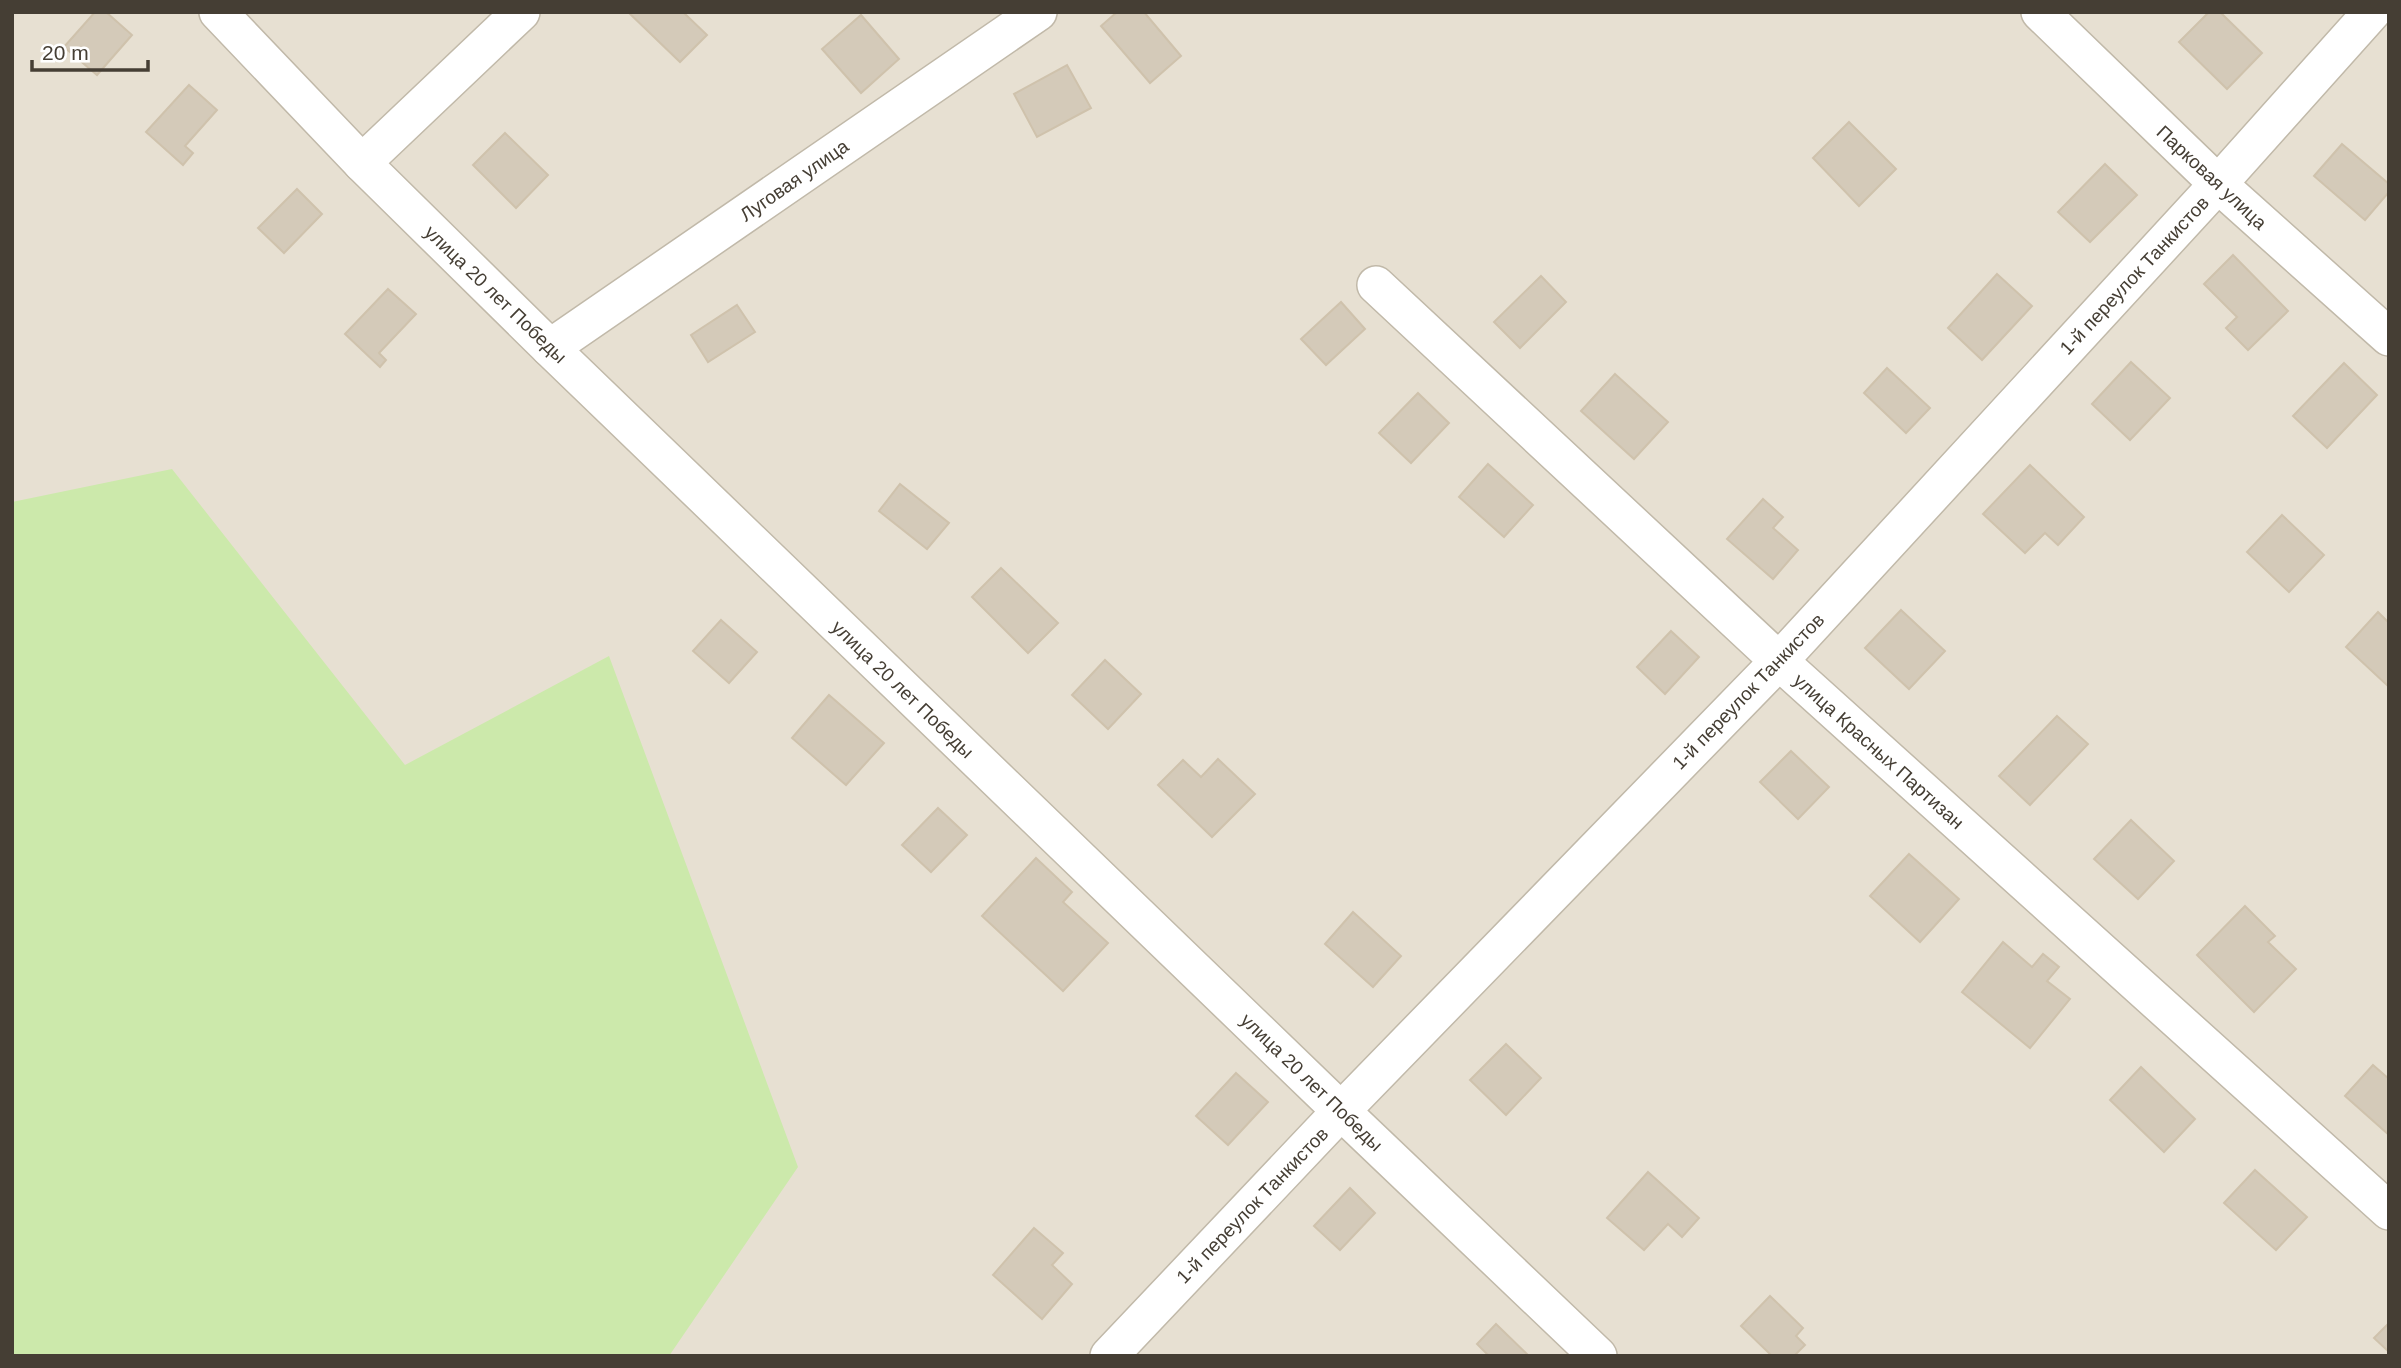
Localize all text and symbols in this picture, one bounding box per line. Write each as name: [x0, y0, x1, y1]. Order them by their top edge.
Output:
scale bar: [32, 28, 147, 72]
text: 20 m: [42, 41, 89, 64]
street label: Парковая улица: [2153, 121, 2271, 234]
street label: Луговая улица: [736, 135, 853, 226]
street label: 1-й переулок Танкистов: [2056, 192, 2213, 359]
street label: улица 20 лет Победы: [420, 221, 571, 367]
street label: 1-й переулок Танкистов: [1668, 609, 1828, 774]
street label: улица 20 лет Победы: [827, 616, 978, 762]
street label: улица Красных Партизан: [1789, 669, 1968, 833]
street label: улица 20 лет Победы: [1236, 1009, 1387, 1155]
street label: 1-й переулок Танкистов: [1172, 1123, 1332, 1288]

